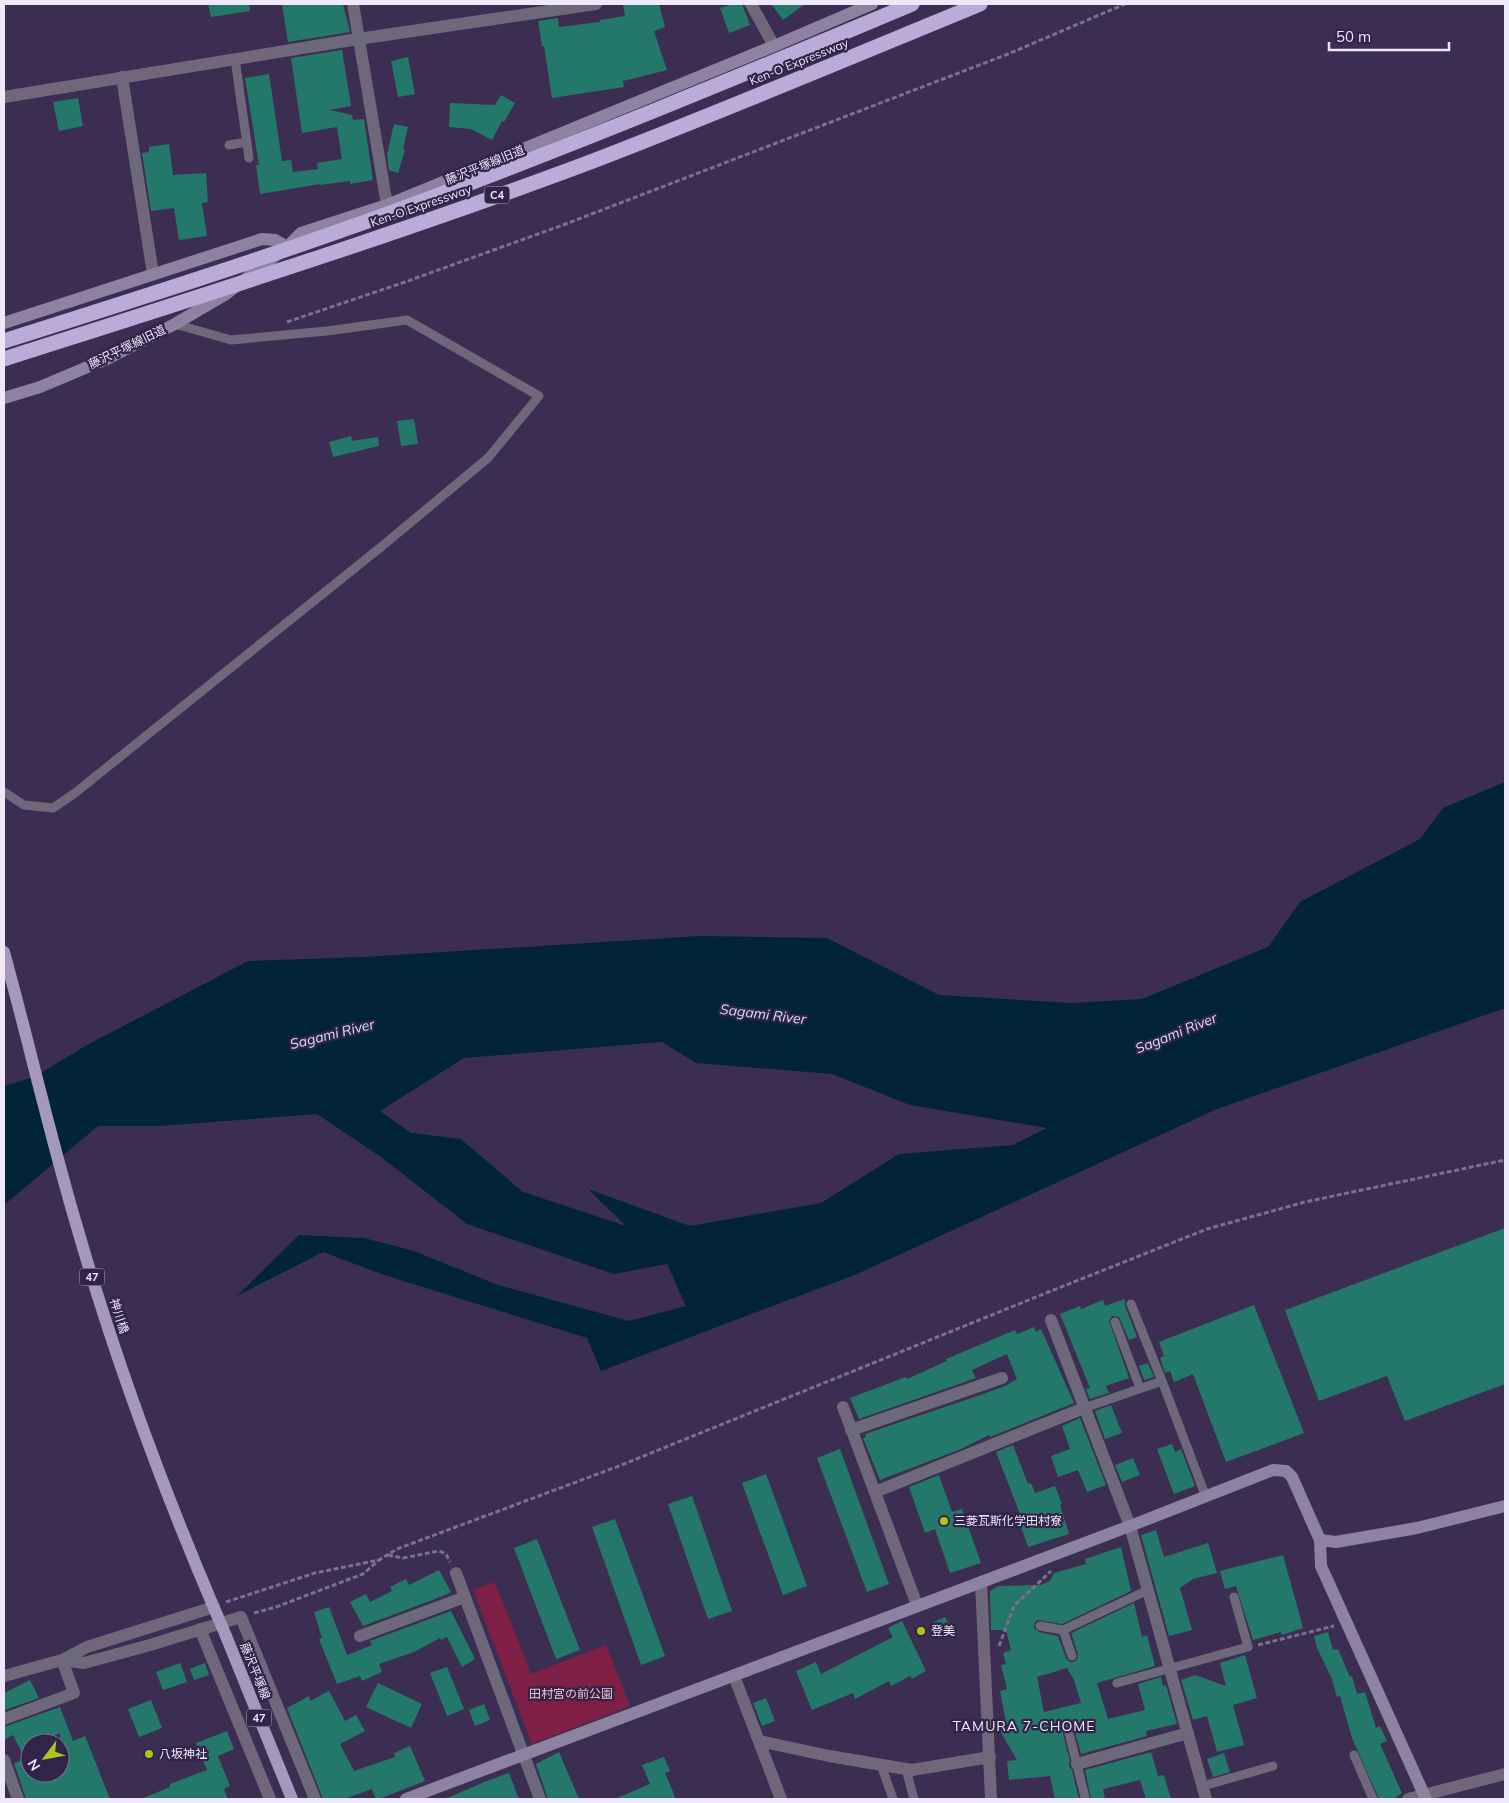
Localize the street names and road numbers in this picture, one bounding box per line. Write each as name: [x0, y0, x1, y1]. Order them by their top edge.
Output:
street label: Ken-O Expressway: [747, 35, 851, 88]
street label: 藤沢平塚線旧道: [443, 142, 527, 187]
street label: Ken-O Expressway: [368, 181, 474, 230]
road number: C4: [484, 186, 510, 204]
street label: 藤沢平塚線旧道: [86, 321, 168, 372]
road number: 47: [80, 1268, 104, 1286]
street label: 神川橋: [107, 1296, 132, 1335]
street label: 藤沢平塚線: [237, 1640, 274, 1701]
road number: 47: [246, 1710, 272, 1726]

